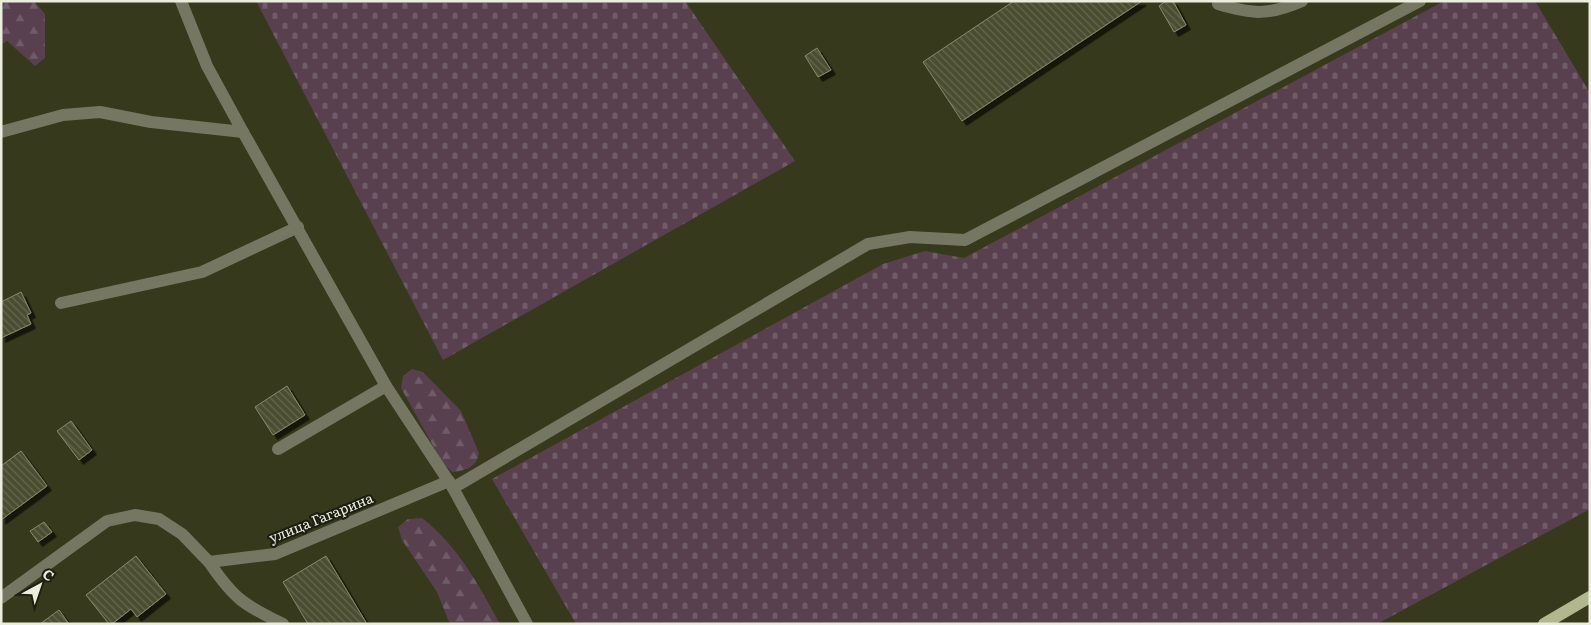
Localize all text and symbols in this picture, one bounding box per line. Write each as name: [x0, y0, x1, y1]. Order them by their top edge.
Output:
street label: улица Гагарина: [266, 487, 376, 547]
north arrow: [15, 560, 65, 610]
text: С: [39, 563, 59, 585]

